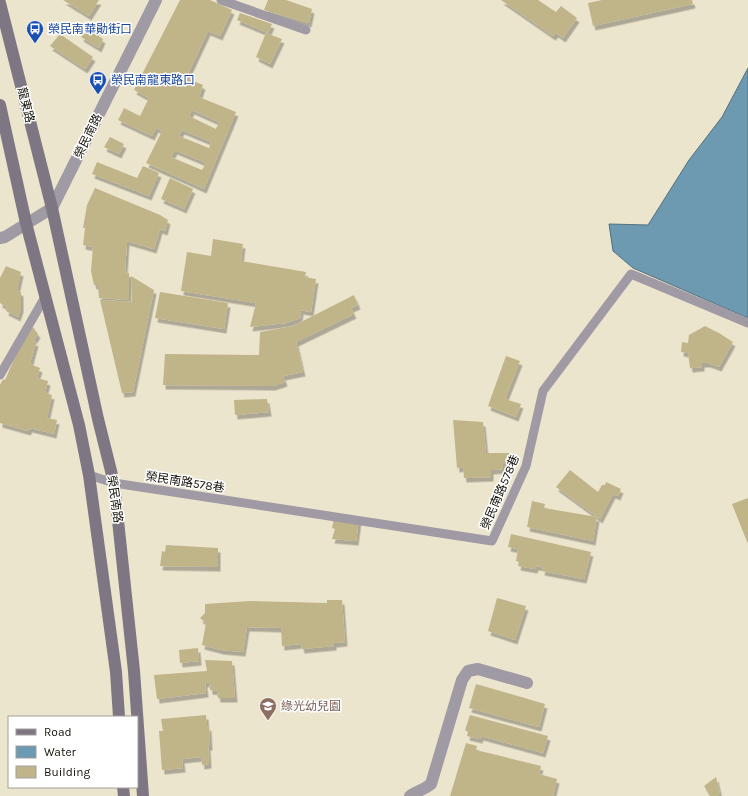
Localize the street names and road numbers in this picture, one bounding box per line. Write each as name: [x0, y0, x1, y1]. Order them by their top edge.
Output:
street label: 龍東路: [15, 86, 37, 124]
street label: 榮民南路: [71, 111, 105, 161]
street label: 榮民南路578巷: [478, 453, 522, 531]
street label: 榮民南路578巷: [144, 469, 226, 495]
street label: 榮民南路: [105, 474, 125, 524]

